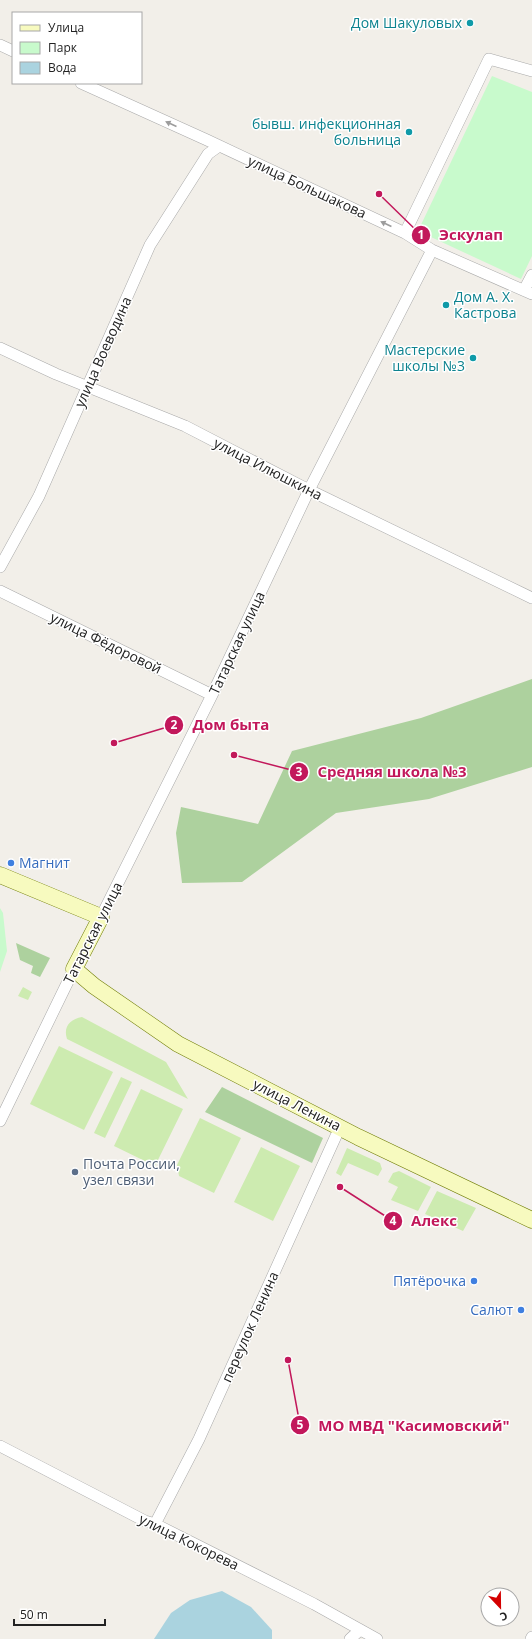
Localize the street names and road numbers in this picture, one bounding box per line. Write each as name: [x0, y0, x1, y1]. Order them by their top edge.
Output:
street label: улица Большакова: [245, 151, 370, 222]
street label: улица Воеводина: [70, 293, 136, 410]
street label: улица Илюшкина: [211, 433, 326, 504]
street label: Татарская улица: [204, 588, 269, 698]
street label: улица Фёдоровой: [47, 607, 165, 678]
street label: Татарская улица: [59, 879, 126, 987]
street label: улица Ленина: [250, 1074, 344, 1135]
street label: переулок Ленина: [217, 1268, 283, 1385]
street label: улица Кокорева: [136, 1509, 242, 1574]

